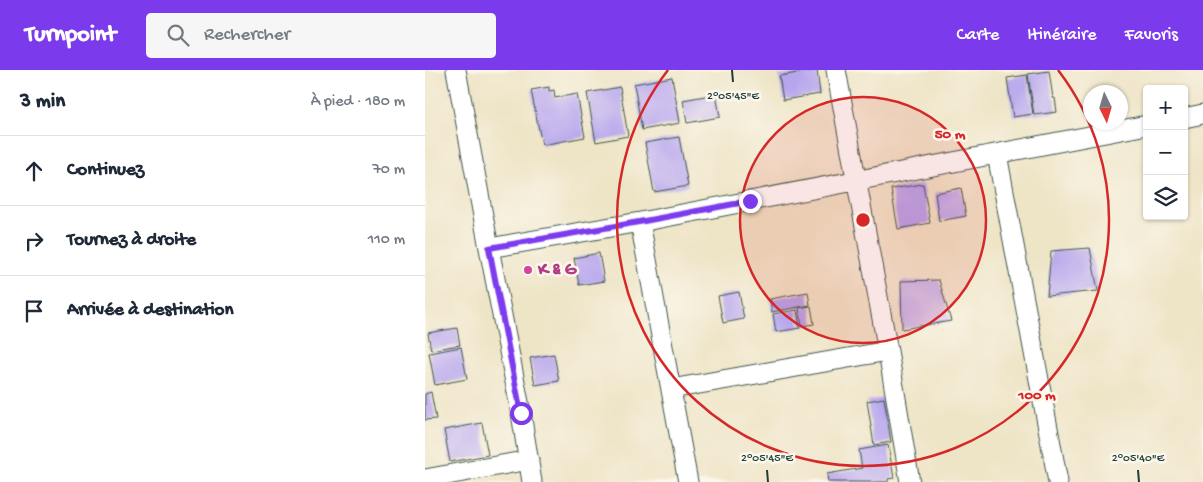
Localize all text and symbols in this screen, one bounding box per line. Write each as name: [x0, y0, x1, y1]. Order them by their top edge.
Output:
search box: [146, 13, 496, 58]
text: Turnpoint: [25, 21, 116, 50]
icon: search: [164, 21, 192, 49]
text: Rechercher: [204, 24, 290, 47]
text: Carte: [956, 25, 999, 46]
text: Itinéraire: [1027, 25, 1097, 46]
text: Favoris: [1125, 25, 1178, 46]
north arrow: [1083, 85, 1128, 130]
map controls: [1143, 85, 1188, 220]
button: +: [1143, 85, 1188, 130]
text: 3 min: [20, 90, 65, 115]
text: 2°05'45"E: [707, 90, 759, 104]
text: À pied · 180 m: [311, 93, 405, 112]
text: 50 m: [935, 126, 966, 144]
button: −: [1143, 130, 1188, 175]
icon: ahead: [20, 157, 48, 185]
text: Continuez: [67, 159, 144, 182]
text: 70 m: [372, 161, 405, 180]
button: layers: [1143, 175, 1188, 220]
route end: [739, 190, 762, 213]
centre of rings: [854, 211, 872, 229]
icon: right: [20, 227, 48, 255]
text: Tournez à droite: [67, 229, 196, 252]
text: 110 m: [368, 231, 405, 250]
place label: K & G: [537, 260, 578, 281]
marker: K & G: [522, 264, 534, 276]
icon: arrive: [20, 297, 48, 325]
text: Arrivée à destination: [67, 299, 233, 322]
text: 100 m: [1017, 387, 1056, 405]
route start: [510, 402, 533, 425]
text: 2°05'45"E: [741, 452, 793, 466]
text: 2°05'40"E: [1112, 452, 1165, 466]

